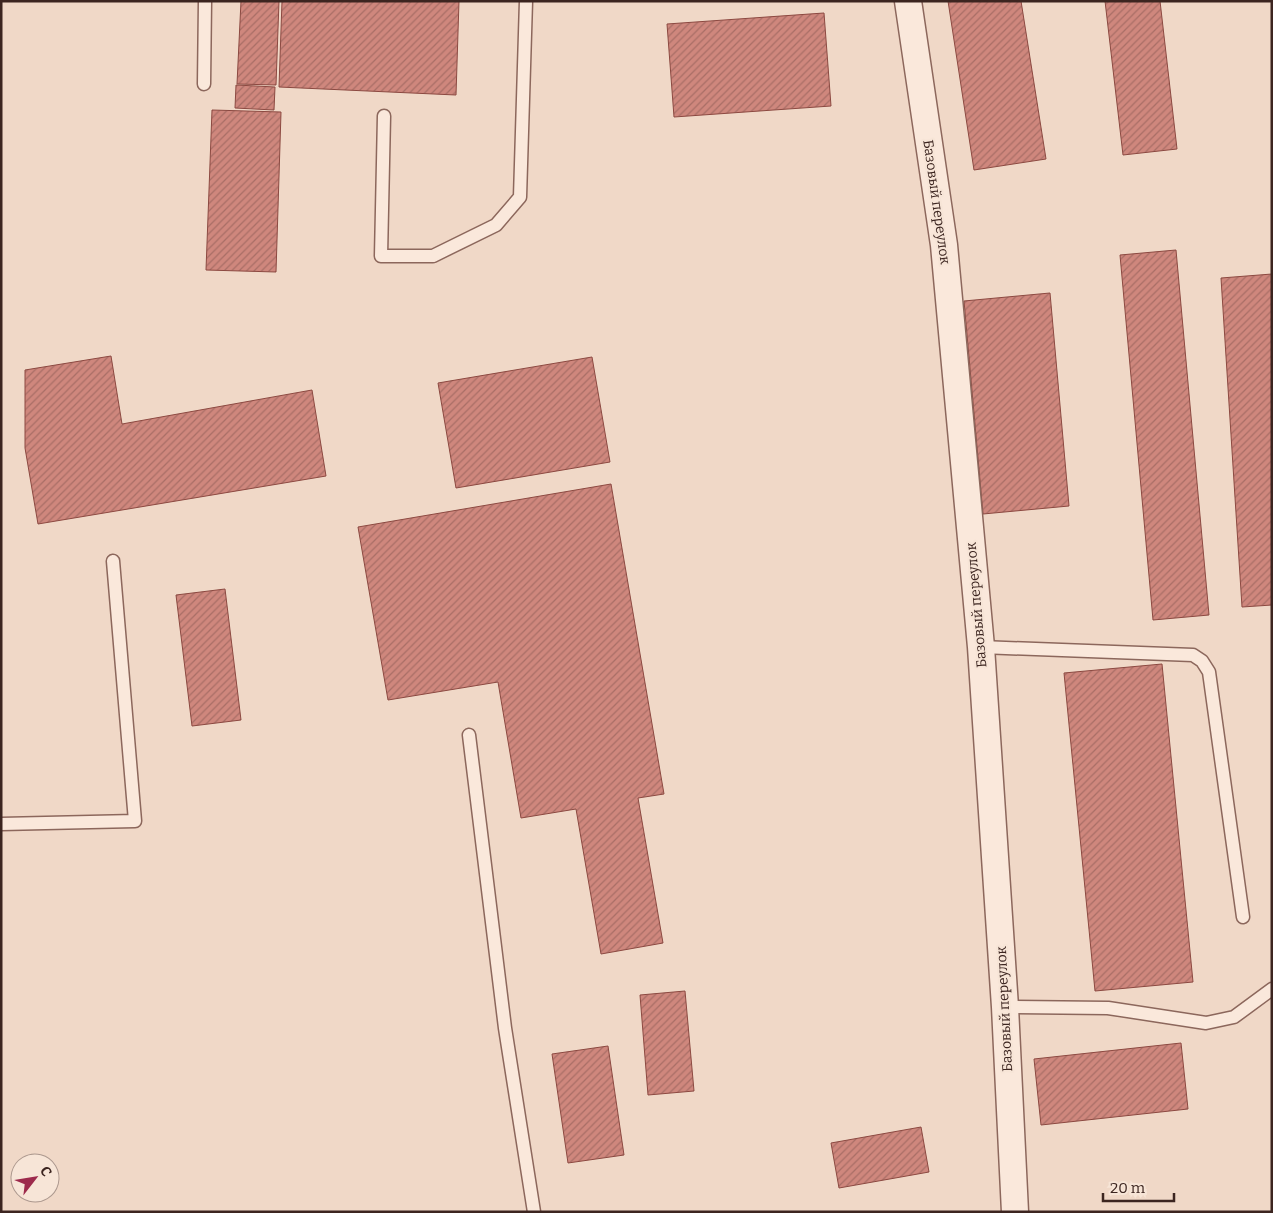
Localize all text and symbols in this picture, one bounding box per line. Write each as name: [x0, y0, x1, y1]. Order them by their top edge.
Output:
street label: Базовый переулок: [919, 139, 954, 266]
street label: Базовый переулок: [962, 541, 990, 668]
street label: Базовый переулок: [993, 945, 1016, 1072]
north arrow: [10, 1153, 60, 1203]
text: С: [36, 1163, 55, 1180]
scale bar: [1103, 1170, 1174, 1202]
text: 20 m: [1110, 1179, 1146, 1197]

